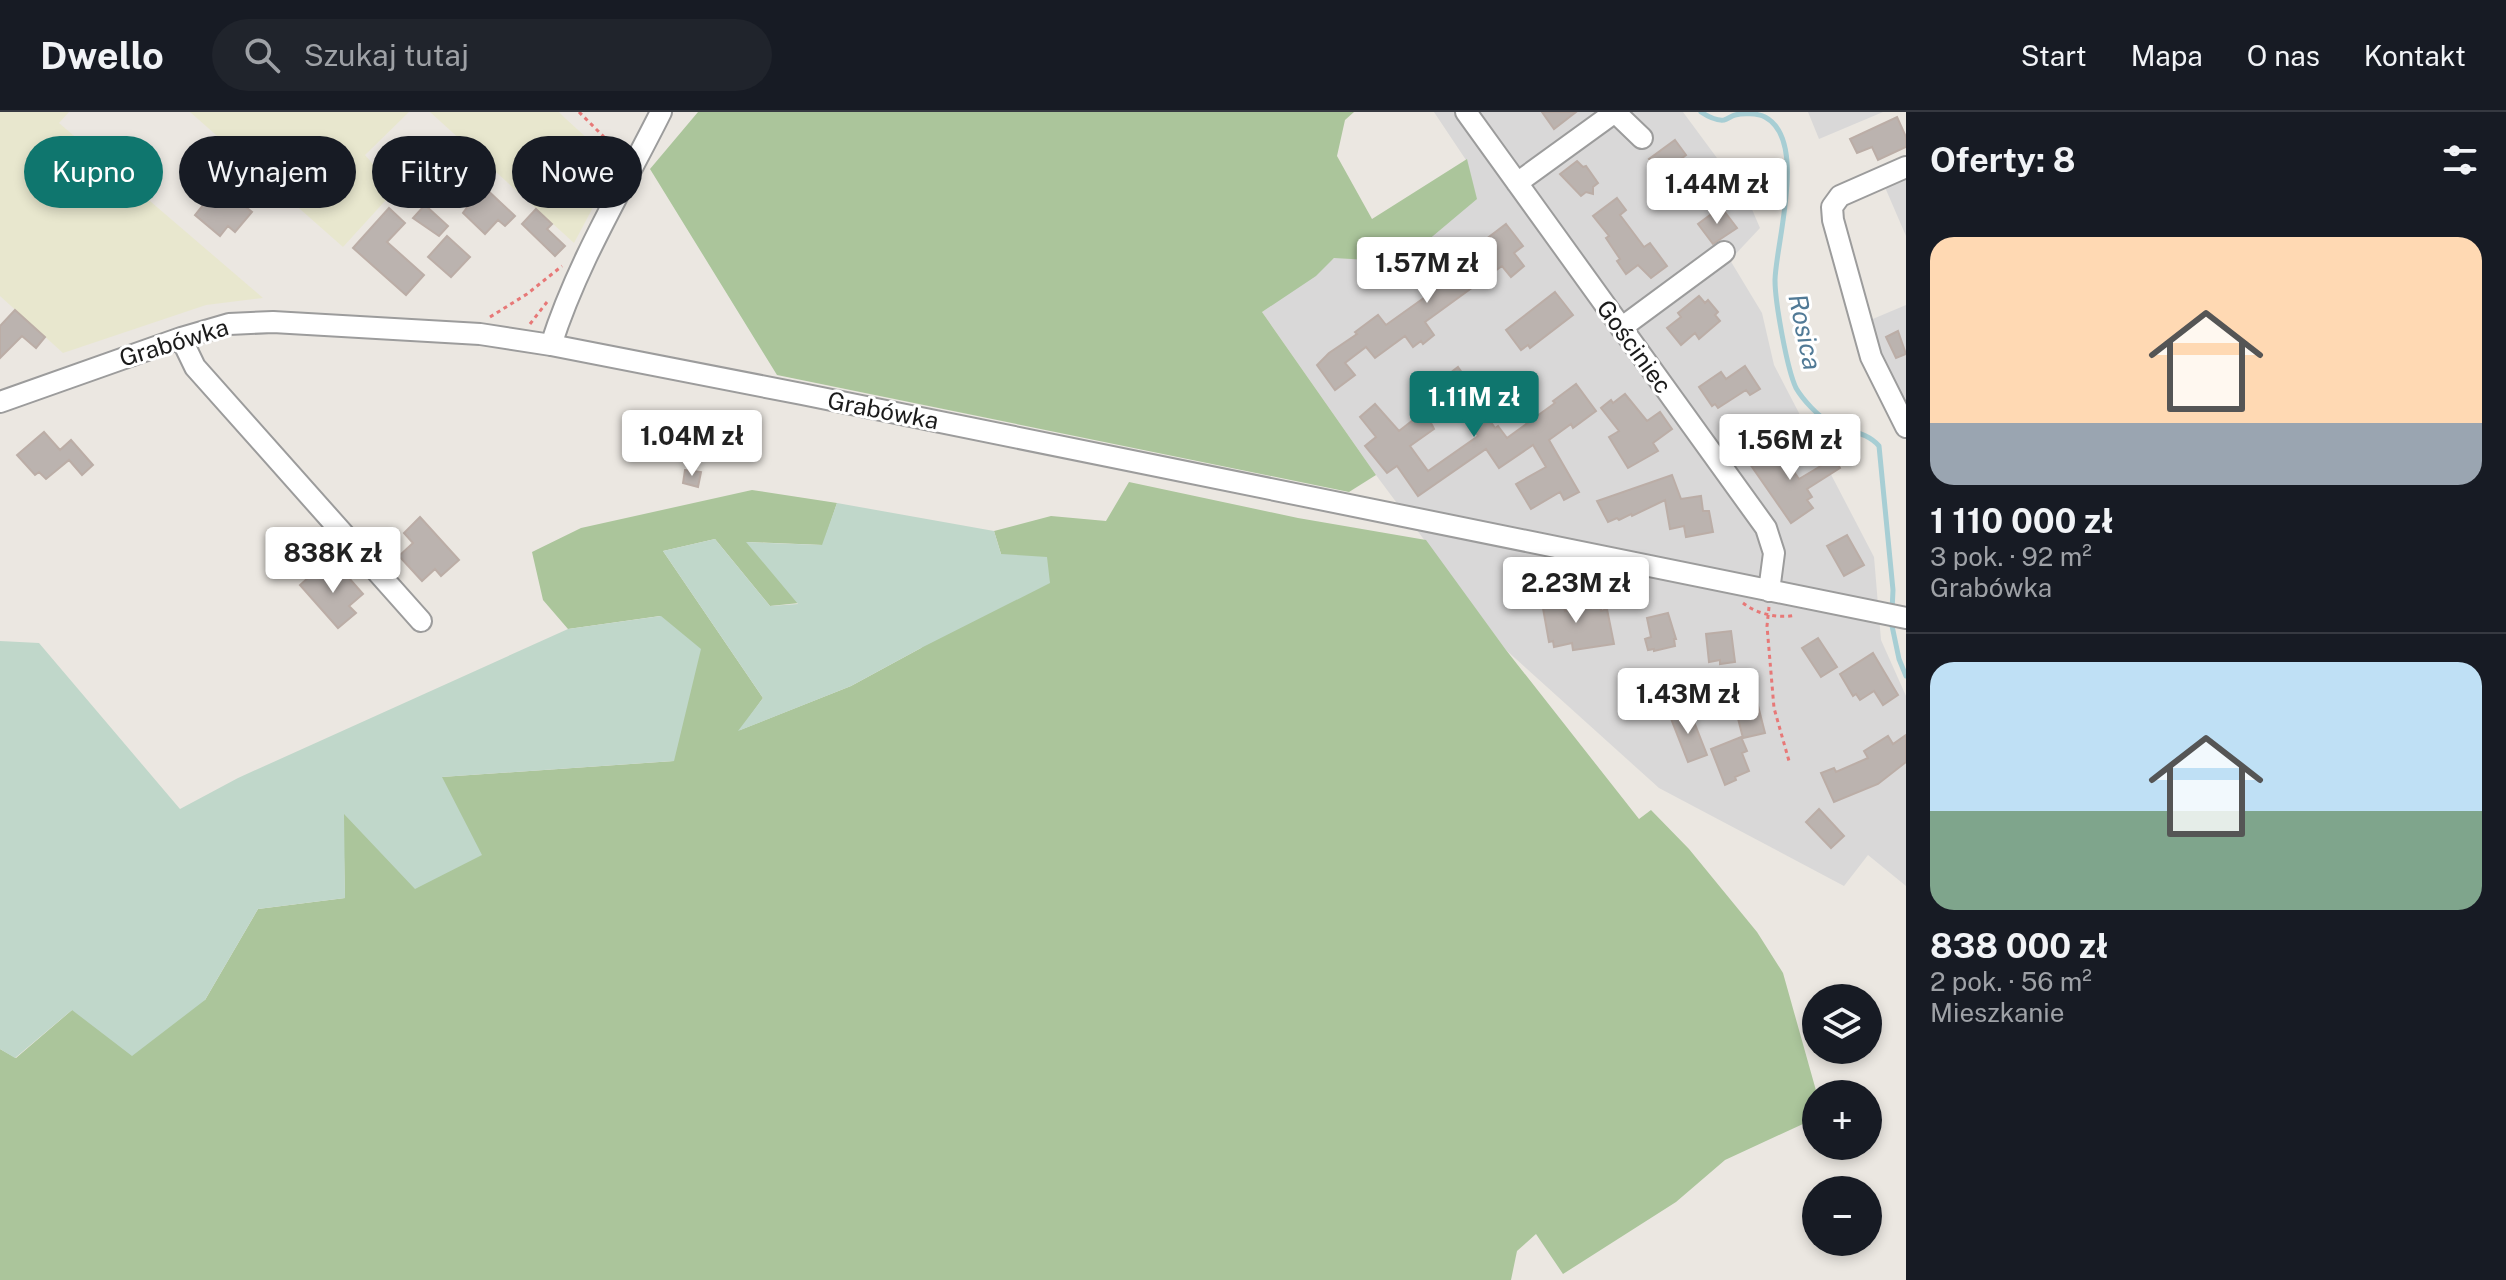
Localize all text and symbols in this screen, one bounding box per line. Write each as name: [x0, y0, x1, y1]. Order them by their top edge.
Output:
search box: [212, 19, 772, 91]
text: Dwello: [40, 33, 164, 78]
icon: search: [240, 33, 284, 77]
text: Szukaj tutaj: [304, 37, 469, 73]
text: Start: [2021, 39, 2087, 72]
text: Mapa: [2131, 39, 2203, 72]
text: O nas: [2247, 39, 2320, 72]
text: Kontakt: [2364, 39, 2466, 72]
chip: Kupno: [24, 136, 163, 208]
chip: Wynajem: [179, 136, 356, 208]
chip: Filtry: [372, 136, 496, 208]
chip: Nowe: [512, 136, 642, 208]
icon: filters: [2438, 138, 2482, 182]
text: Oferty: 8: [1930, 140, 2076, 180]
pin: 1.44M zł: [1634, 158, 1800, 226]
text: 1.44M zł: [1665, 168, 1769, 199]
pin: 1.57M zł: [1344, 237, 1510, 305]
text: 1.57M zł: [1375, 247, 1479, 278]
icon: home: [2134, 289, 2278, 433]
water label: Rosica: [1782, 291, 1829, 373]
street label: Gościniec: [1592, 294, 1678, 399]
street label: Grabówka: [116, 312, 232, 372]
pin: 1.11M zł: [1391, 371, 1557, 439]
text: 1.11M zł: [1428, 381, 1520, 412]
street label: Grabówka: [825, 386, 941, 435]
pin: 1.04M zł: [609, 410, 775, 478]
pin: 1.56M zł: [1707, 414, 1873, 482]
text: 1.04M zł: [640, 420, 744, 451]
text: 1.56M zł: [1737, 424, 1843, 455]
text: 1 110 000 zł: [1930, 501, 2114, 541]
pin: 838K zł: [259, 527, 407, 595]
text: 838K zł: [283, 537, 383, 568]
text: 3 pok. · 92 m²: [1930, 541, 2092, 572]
pin: 2.23M zł: [1493, 557, 1659, 625]
text: 2.23M zł: [1521, 567, 1631, 598]
text: Grabówka: [1930, 572, 2052, 603]
pin: 1.43M zł: [1605, 668, 1771, 736]
text: 1.43M zł: [1636, 678, 1740, 709]
icon: home: [2134, 714, 2278, 858]
text: 838 000 zł: [1930, 926, 2108, 966]
text: 2 pok. · 56 m²: [1930, 966, 2092, 997]
map controls: [1802, 984, 1882, 1256]
button: layers: [1802, 984, 1882, 1064]
text: Mieszkanie: [1930, 997, 2064, 1028]
button: +: [1802, 1080, 1882, 1160]
button: −: [1802, 1176, 1882, 1256]

